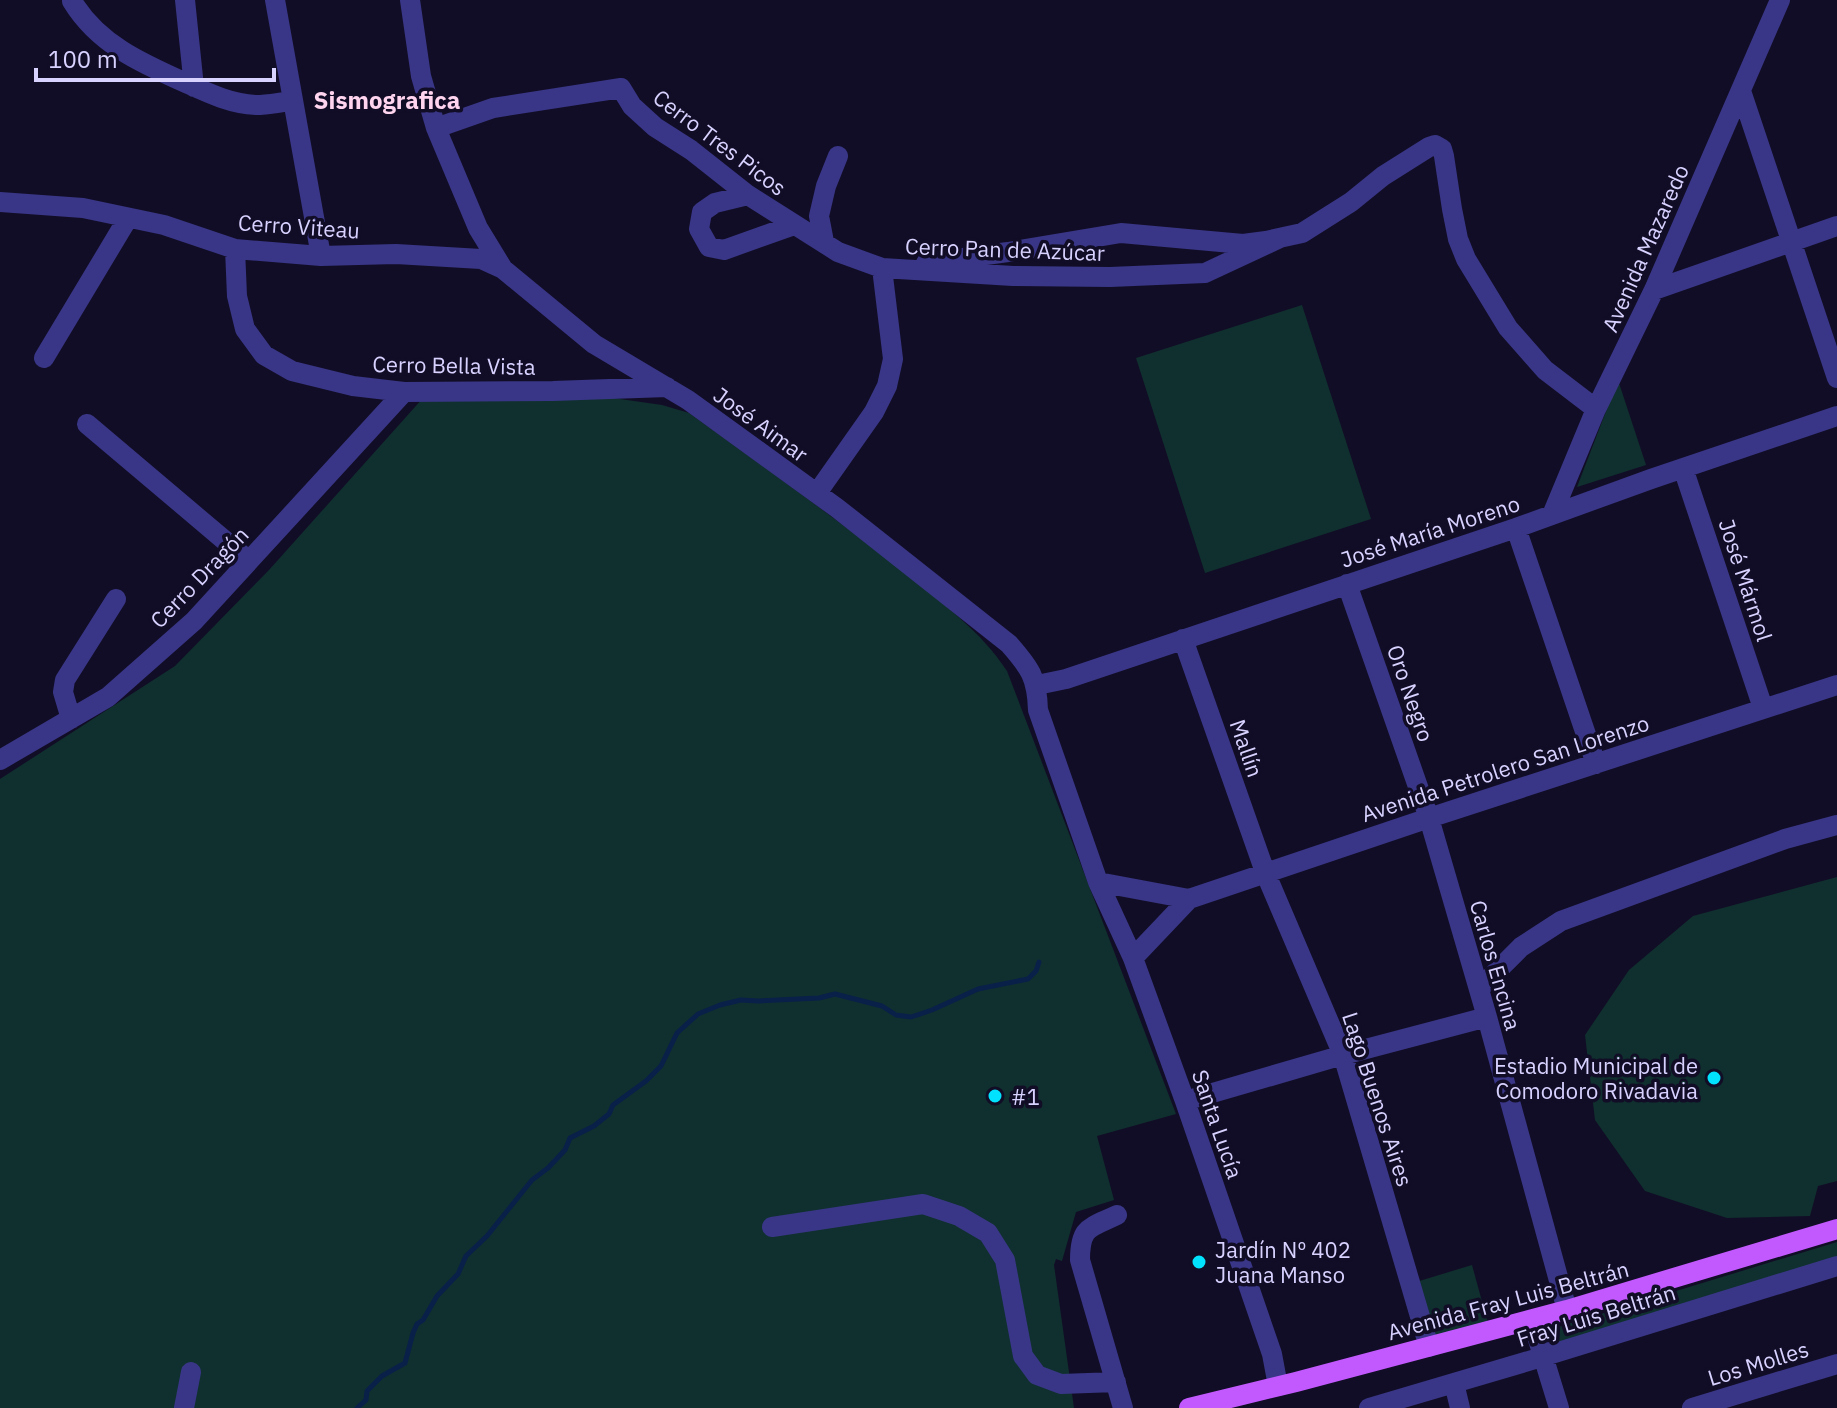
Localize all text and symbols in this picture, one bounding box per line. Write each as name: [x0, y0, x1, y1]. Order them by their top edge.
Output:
scale bar: [36, 32, 274, 82]
text: 100 m: [48, 43, 118, 75]
street label: Cerro Tres Picos: [648, 82, 792, 202]
district label: Sismografica: [314, 84, 460, 116]
street label: Avenida Mazaredo: [1595, 160, 1695, 336]
street label: Cerro Viteau: [237, 207, 361, 245]
street label: Cerro Pan de Azúcar: [905, 231, 1105, 267]
street label: Cerro Bella Vista: [372, 349, 536, 381]
street label: José Aimar: [708, 380, 814, 468]
street label: José María Moreno: [1337, 488, 1523, 574]
street label: José Mármol: [1713, 515, 1779, 645]
street label: Cerro Dragón: [143, 520, 255, 634]
street label: Oro Negro: [1381, 641, 1441, 745]
street label: Avenida Petrolero San Lorenzo: [1357, 708, 1653, 828]
street label: Mallín: [1224, 715, 1270, 781]
street label: Carlos Encina: [1464, 897, 1528, 1034]
street label: Lago Buenos Aires: [1336, 1008, 1420, 1190]
place label: Estadio Municipal de Comodoro Rivadavia: [1494, 1051, 1698, 1105]
street label: Santa Lucía: [1186, 1066, 1250, 1183]
marker: Estadio Municipal de Comodoro Rivadavia: [1705, 1069, 1723, 1087]
place label: #1: [1011, 1082, 1040, 1111]
marker: #1: [986, 1087, 1004, 1105]
place label: Jardín Nº 402 Juana Manso: [1215, 1235, 1351, 1289]
marker: Jardín Nº 402 Juana Manso: [1190, 1253, 1208, 1271]
street label: Avenida Fray Luis Beltrán: [1384, 1255, 1632, 1345]
street label: Fray Luis Beltrán: [1513, 1278, 1679, 1352]
street label: Los Molles: [1704, 1334, 1812, 1392]

